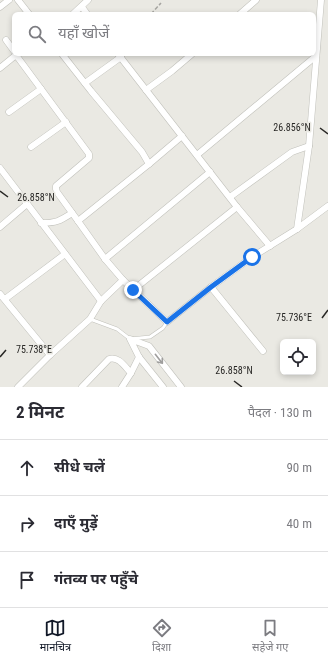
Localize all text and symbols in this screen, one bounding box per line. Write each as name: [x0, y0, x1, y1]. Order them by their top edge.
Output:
search box: [12, 12, 316, 56]
icon: search: [26, 23, 48, 45]
text: यहाँ खोजें: [58, 24, 109, 42]
text: 26.856°N: [273, 122, 311, 133]
text: 26.858°N: [17, 192, 55, 203]
route start: [243, 248, 261, 266]
route end: [124, 281, 142, 299]
text: 75.736°E: [276, 312, 312, 323]
map controls: [280, 339, 316, 375]
button: locate: [280, 339, 316, 375]
text: 75.738°E: [16, 344, 52, 355]
one-way arrow: [155, 353, 164, 364]
text: 26.858°N: [215, 365, 253, 376]
text: 2 मिनट: [16, 402, 64, 422]
text: पैदल · 130 m: [248, 405, 312, 420]
icon: ahead: [16, 457, 38, 479]
text: सीधे चलें: [54, 458, 105, 476]
text: 90 m: [286, 460, 312, 475]
icon: right: [16, 513, 38, 535]
text: दाएँ मुड़ें: [54, 514, 98, 532]
text: 40 m: [286, 516, 312, 531]
icon: arrive: [16, 569, 38, 591]
text: गंतव्य पर पहुँचे: [54, 570, 138, 588]
tab: मानचित्र: [40, 617, 71, 655]
tab: दिशा: [151, 617, 173, 655]
tab: सहेजे गए: [252, 617, 288, 655]

